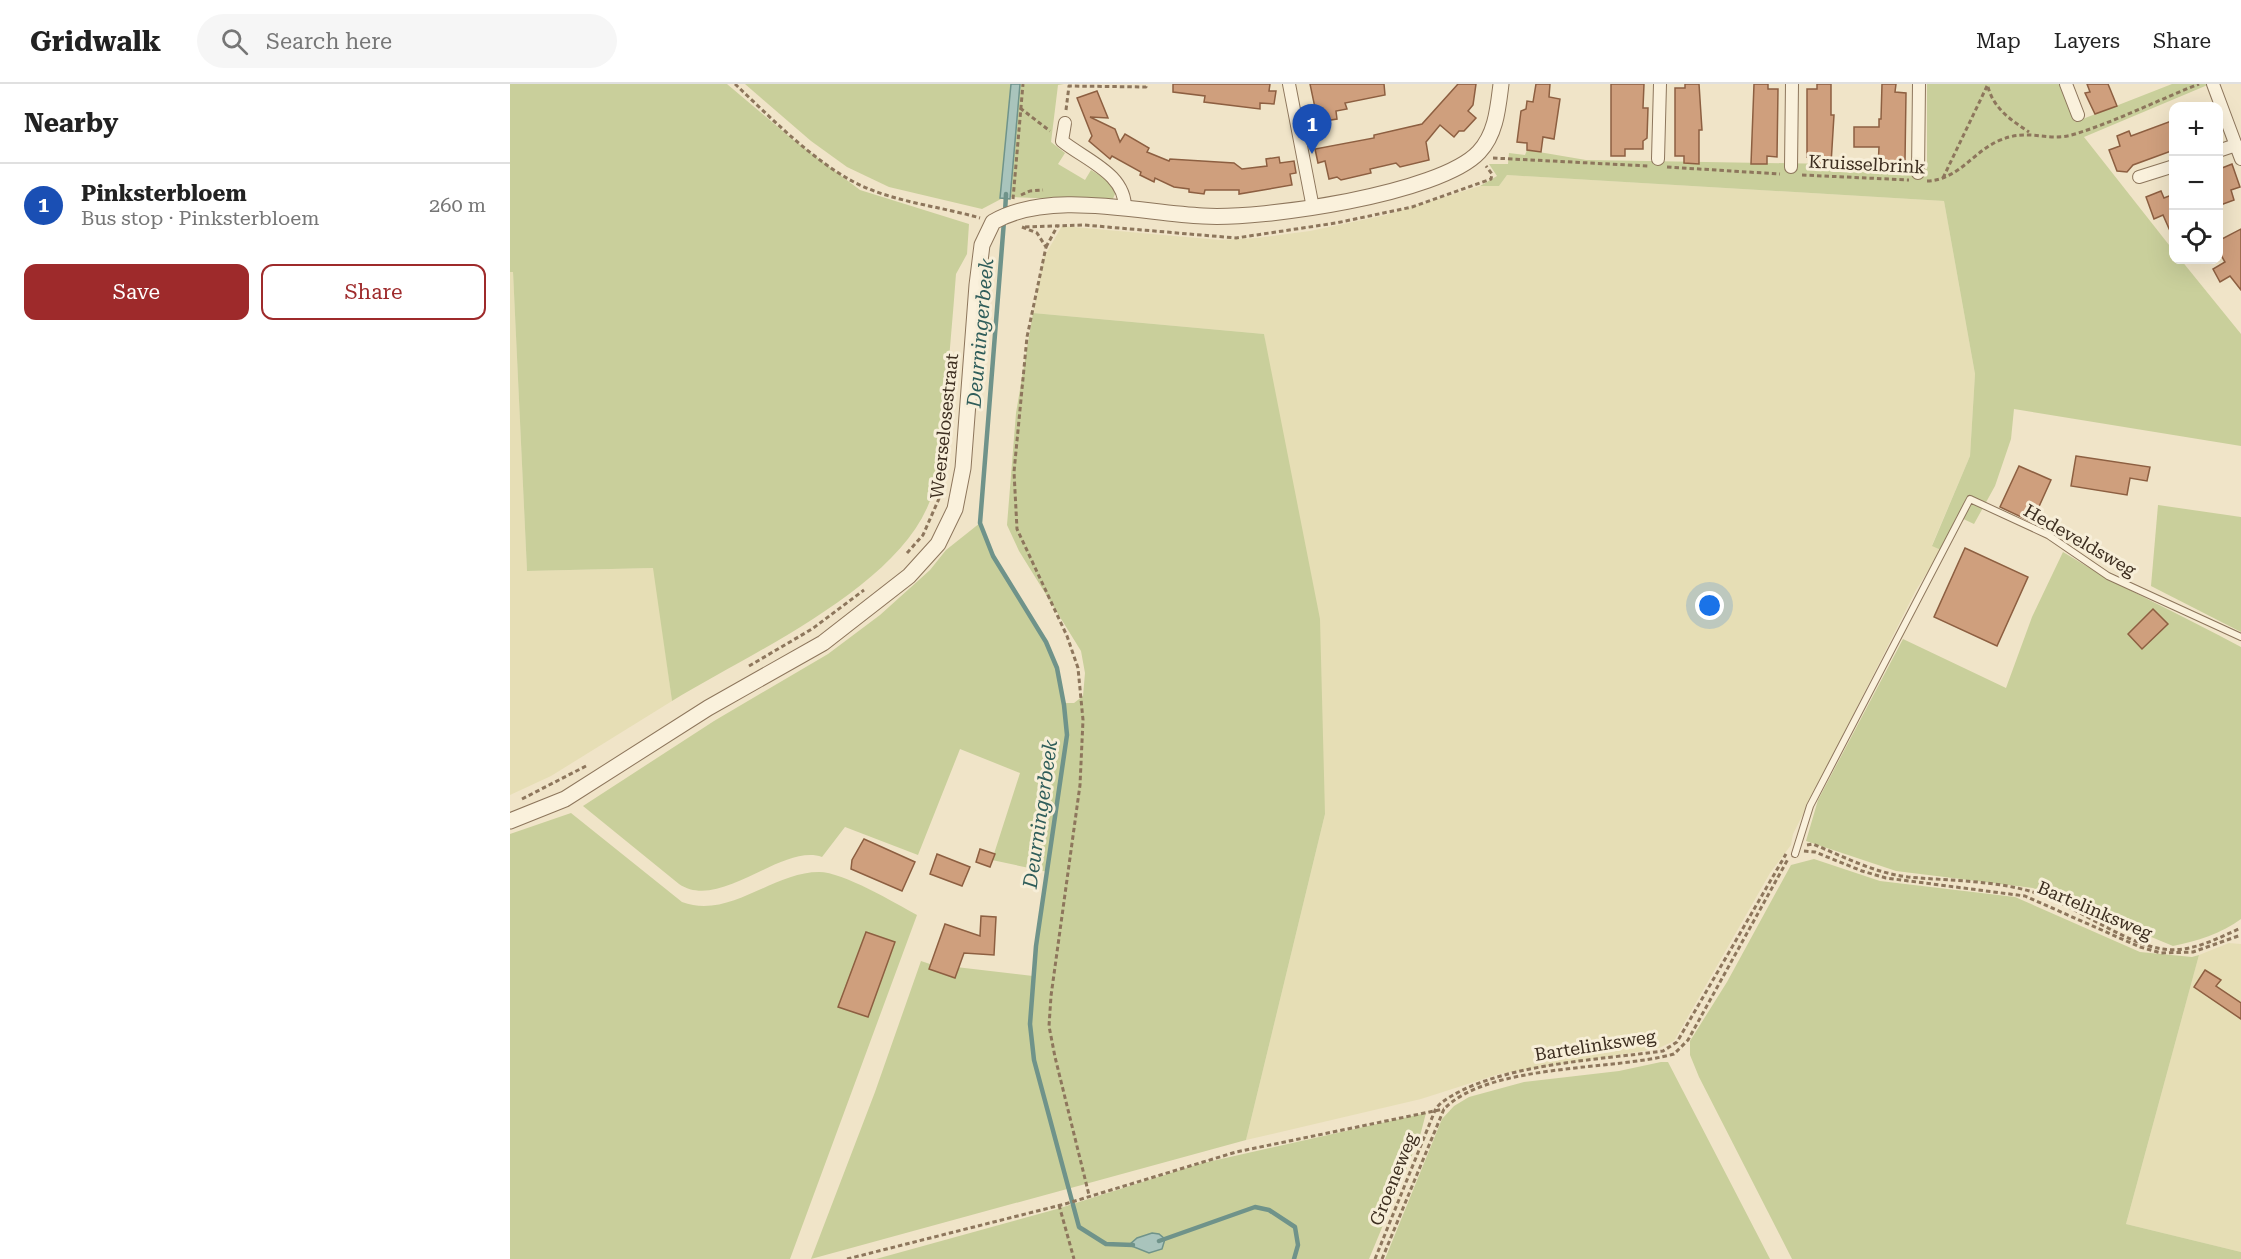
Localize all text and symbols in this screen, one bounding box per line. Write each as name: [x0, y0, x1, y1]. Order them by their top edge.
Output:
search box: [197, 14, 617, 68]
text: Gridwalk: [30, 25, 161, 58]
icon: search: [218, 25, 251, 58]
text: Search here: [266, 29, 392, 54]
text: Map: [1976, 29, 2021, 53]
text: Layers: [2054, 29, 2120, 53]
text: Share: [2153, 29, 2211, 53]
map controls: [2169, 102, 2223, 264]
button: +: [2169, 102, 2223, 156]
pin: 1: [1292, 104, 1332, 154]
text: Nearby: [24, 108, 118, 138]
street label: Kruisselbrink: [1808, 150, 1926, 178]
button: −: [2169, 156, 2223, 210]
text: Pinksterbloem: [81, 181, 247, 206]
text: 1: [38, 193, 49, 217]
text: 260 m: [429, 193, 486, 217]
text: Bus stop · Pinksterbloem: [81, 206, 319, 230]
button: locate: [2169, 210, 2223, 264]
water label: Deurningerbeek: [961, 257, 999, 410]
button: Save: [24, 264, 249, 320]
button: Share: [261, 264, 486, 320]
street label: Weerselosestraat: [926, 352, 962, 500]
street label: Hedeveldsweg: [2020, 499, 2140, 581]
your location: [1695, 591, 1724, 620]
water label: Deurningerbeek: [1018, 738, 1062, 891]
street label: Bartelinksweg: [2035, 876, 2156, 944]
street label: Bartelinksweg: [1533, 1025, 1658, 1065]
street label: Groeneweg: [1365, 1129, 1421, 1228]

